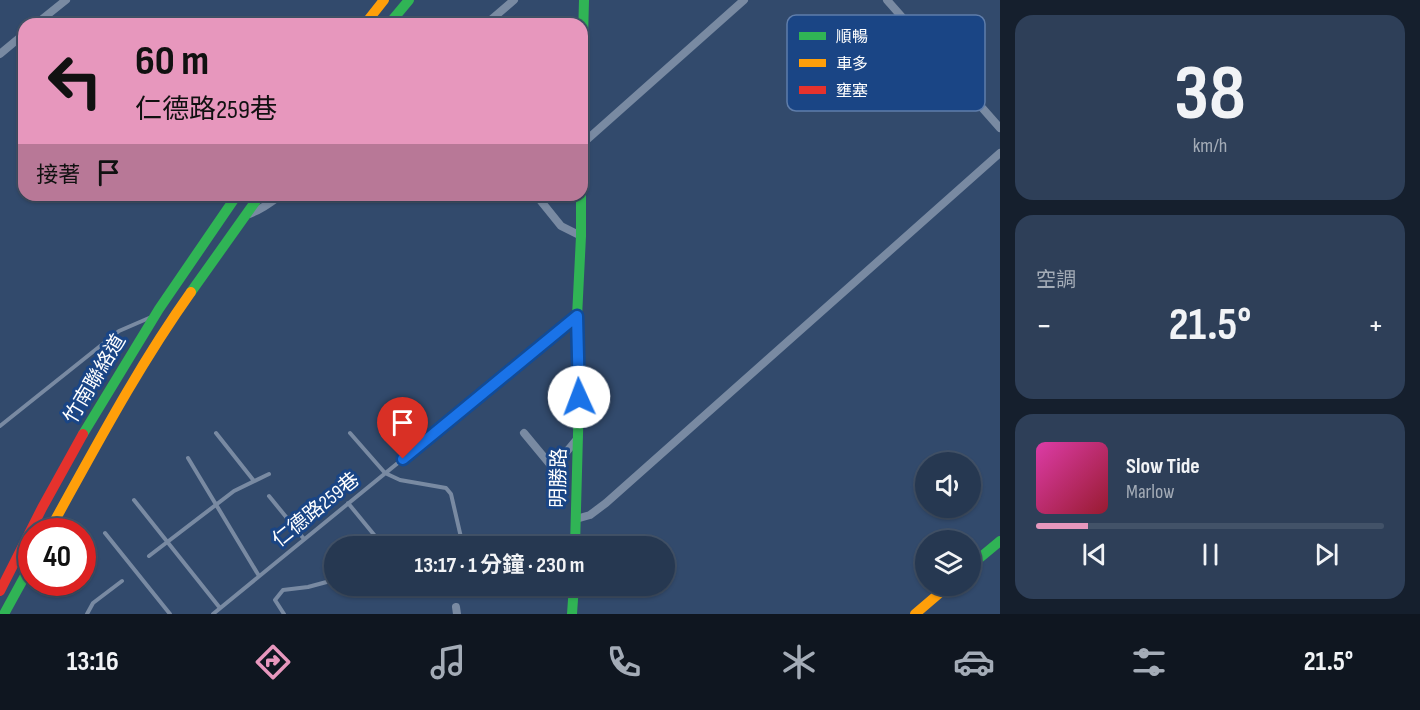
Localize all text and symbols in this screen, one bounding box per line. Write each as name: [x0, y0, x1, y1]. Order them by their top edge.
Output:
legend: [787, 15, 985, 111]
text: 順暢: [836, 28, 868, 47]
text: 60 m: [135, 36, 209, 87]
icon: left: [36, 42, 114, 120]
text: 38: [1174, 48, 1246, 141]
text: 車多: [836, 55, 868, 74]
text: 壅塞: [836, 82, 868, 101]
text: 仁德路259巷: [135, 94, 277, 126]
text: km/h: [1193, 134, 1227, 158]
icon: arrive: [92, 156, 125, 189]
text: 接著: [36, 162, 80, 189]
text: 空調: [1036, 268, 1076, 292]
text: 21.5°: [1169, 298, 1251, 353]
text: −: [1036, 306, 1052, 346]
text: +: [1368, 306, 1384, 346]
street label: 竹南聯絡道: [59, 330, 131, 428]
position arrow: [547, 365, 611, 429]
pin: [377, 397, 428, 459]
icon: arrive: [386, 406, 419, 439]
street label: 明勝路: [546, 448, 572, 508]
map controls: [915, 452, 981, 596]
button: sound: [915, 452, 981, 518]
text: Slow Tide: [1126, 453, 1200, 480]
street label: 仁德路259巷: [268, 468, 364, 552]
text: Marlow: [1126, 480, 1174, 504]
speed limit sign: 40: [18, 518, 96, 596]
button: layers: [915, 530, 981, 596]
icon: previous: [1078, 538, 1111, 571]
icon: pause: [1194, 538, 1227, 571]
icon: next: [1310, 538, 1343, 571]
text: 13:17 · 1 分鐘 · 230 m: [415, 552, 584, 579]
icon: directions: [252, 641, 294, 683]
icon: music: [427, 641, 469, 683]
icon: phone: [603, 641, 645, 683]
icon: climate: [778, 641, 820, 683]
icon: car: [953, 641, 995, 683]
icon: filters: [1128, 641, 1170, 683]
text: 13:16: [67, 646, 119, 678]
text: 21.5°: [1304, 646, 1353, 678]

